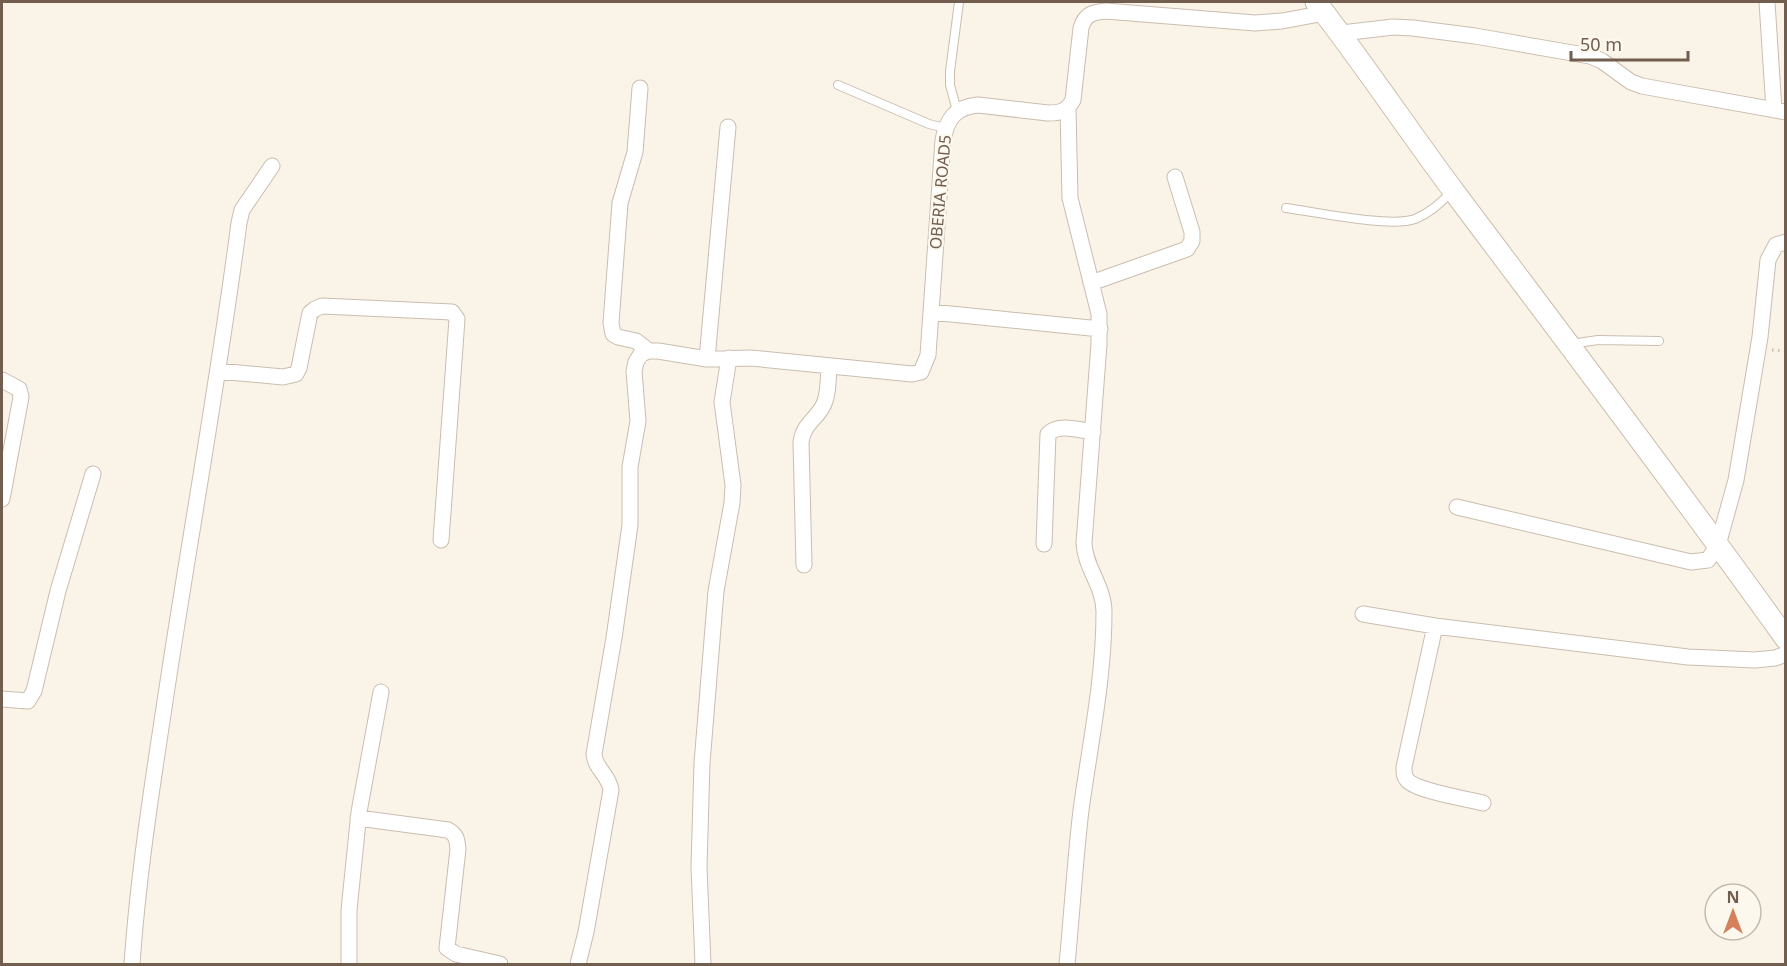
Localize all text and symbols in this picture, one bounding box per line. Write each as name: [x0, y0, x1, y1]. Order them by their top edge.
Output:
scale bar: [1571, 24, 1688, 62]
text: 50 m: [1580, 32, 1622, 56]
street label: OBERIA ROAD5: [924, 134, 956, 250]
north arrow: [1703, 882, 1763, 942]
text: N: [1726, 886, 1740, 908]

